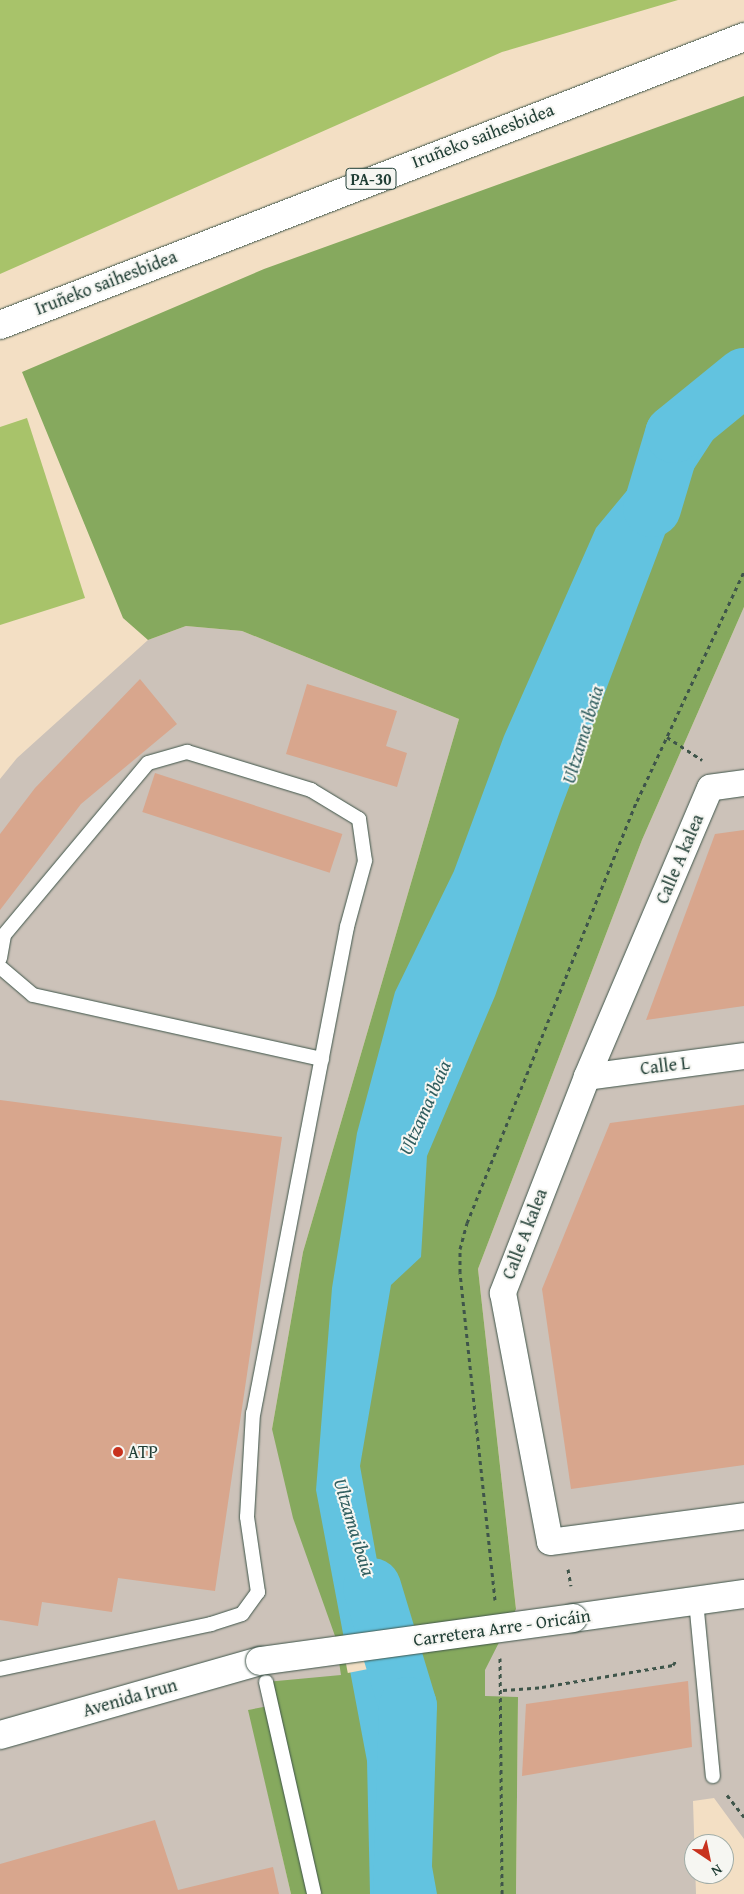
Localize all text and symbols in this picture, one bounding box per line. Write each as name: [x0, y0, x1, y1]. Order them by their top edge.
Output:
street label: Iruñeko saihesbidea: [409, 99, 557, 173]
road number: PA-30: [345, 165, 397, 192]
street label: Iruñeko saihesbidea: [32, 246, 180, 320]
water label: Ultzama ibaia: [557, 683, 609, 787]
street label: Calle A kalea: [651, 811, 709, 907]
street label: Calle L: [639, 1052, 691, 1080]
water label: Ultzama ibaia: [394, 1057, 456, 1159]
street label: Calle A kalea: [498, 1186, 552, 1282]
place label: ATP: [128, 1441, 158, 1463]
marker: ATP: [112, 1446, 124, 1458]
water label: Ultzama ibaia: [328, 1475, 380, 1579]
street label: Carretera Arre - Oricáin: [412, 1605, 592, 1651]
street label: Avenida Irun: [80, 1674, 180, 1722]
north arrow: [684, 1834, 734, 1884]
text: N: [707, 1860, 726, 1882]

